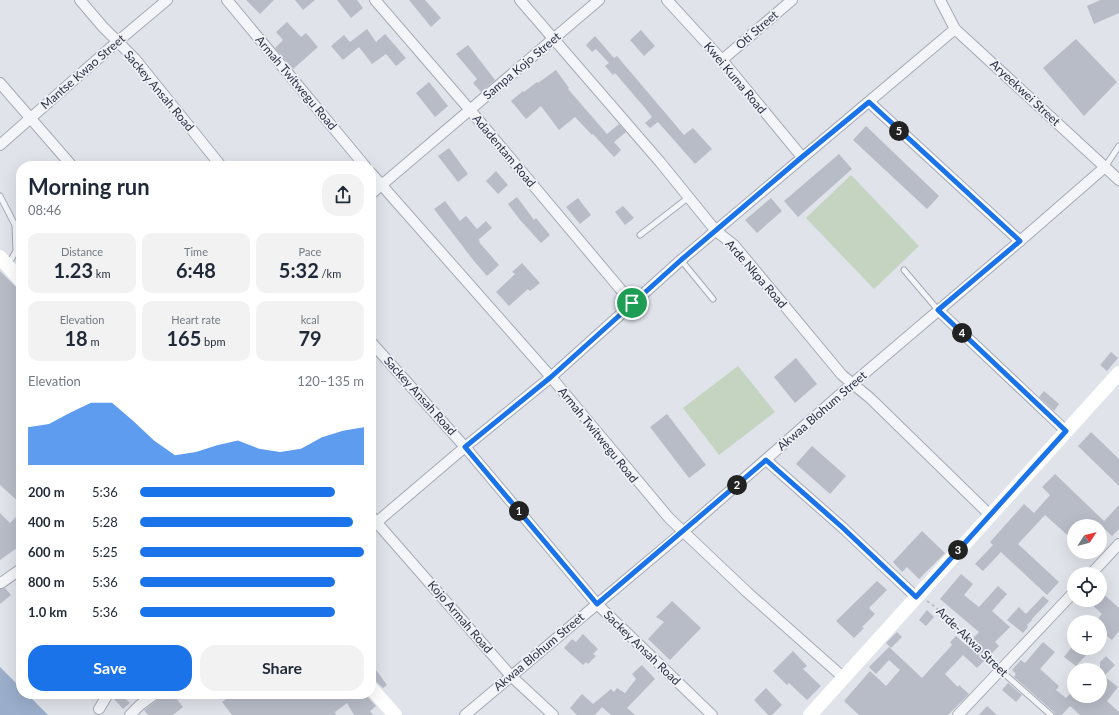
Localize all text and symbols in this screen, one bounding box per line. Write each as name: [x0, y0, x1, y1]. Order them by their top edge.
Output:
street label: Oti Street: [732, 7, 782, 52]
street label: Sampa Kojo Street: [480, 28, 564, 102]
street label: Mantse Kwao Street: [37, 31, 128, 112]
street label: Armah Twitwegu Road: [253, 32, 340, 133]
street label: Kwei Kuma Road: [701, 39, 770, 117]
street label: Sackey Ansah Road: [121, 47, 198, 134]
street label: Aryeekwei Street: [987, 56, 1064, 129]
street label: Adadentam Road: [470, 111, 539, 190]
pin: 5: [889, 121, 909, 141]
text: 5: [896, 124, 902, 137]
text: Morning run: [28, 173, 150, 200]
button: share: [322, 174, 364, 216]
text: 08:46: [28, 202, 61, 218]
street label: Arde Nkpa Road: [723, 236, 790, 311]
text: Distance: [61, 245, 103, 258]
text: Time: [184, 245, 208, 258]
text: Pace: [299, 245, 321, 258]
text: 1.23: [53, 258, 93, 282]
text: 6:48: [176, 258, 216, 282]
text: 5:32: [279, 258, 319, 282]
text: km: [93, 267, 111, 280]
text: /km: [319, 267, 341, 280]
pin: [615, 286, 649, 320]
icon: arrive: [621, 292, 643, 314]
text: Elevation: [60, 313, 104, 326]
text: Heart rate: [171, 313, 221, 326]
text: kcal: [301, 313, 319, 326]
pin: 4: [952, 323, 972, 343]
text: 18: [64, 326, 88, 350]
text: 165: [166, 326, 201, 350]
text: 79: [298, 326, 322, 350]
text: 4: [959, 326, 965, 339]
text: m: [88, 335, 100, 348]
text: bpm: [201, 335, 226, 348]
street label: Sackey Ansah Road: [381, 353, 460, 438]
street label: Akwaa Blohum Street: [774, 367, 870, 454]
text: Elevation: [28, 373, 81, 389]
text: 120–135 m: [297, 373, 364, 389]
street label: Armah Twitwegu Road: [555, 384, 642, 486]
pin: 2: [727, 475, 747, 495]
text: 2: [734, 478, 740, 491]
text: 200 m: [28, 484, 65, 500]
text: 5:36: [92, 484, 118, 500]
pin: 1: [509, 501, 529, 521]
text: 1: [516, 504, 522, 517]
text: 400 m: [28, 514, 65, 530]
text: 5:28: [92, 514, 118, 530]
north arrow: [1067, 519, 1107, 559]
map controls: [1067, 519, 1107, 703]
pin: 3: [948, 540, 968, 560]
text: 3: [955, 543, 961, 556]
text: 600 m: [28, 544, 65, 560]
text: 5:25: [92, 544, 118, 560]
button: locate: [1067, 567, 1107, 607]
text: 800 m: [28, 574, 65, 590]
text: 5:36: [92, 574, 118, 590]
street label: Kojo Armah Road: [425, 577, 496, 656]
text: 1.0 km: [28, 604, 67, 620]
text: 5:36: [92, 604, 118, 620]
street label: Arde-Akwa Street: [933, 604, 1012, 680]
street label: Sackey Ansah Road: [601, 607, 684, 688]
street label: Akwaa Blohum Street: [490, 609, 588, 694]
button: +: [1067, 615, 1107, 655]
button: Save: [28, 645, 192, 691]
button: Share: [200, 645, 364, 691]
button: −: [1067, 663, 1107, 703]

